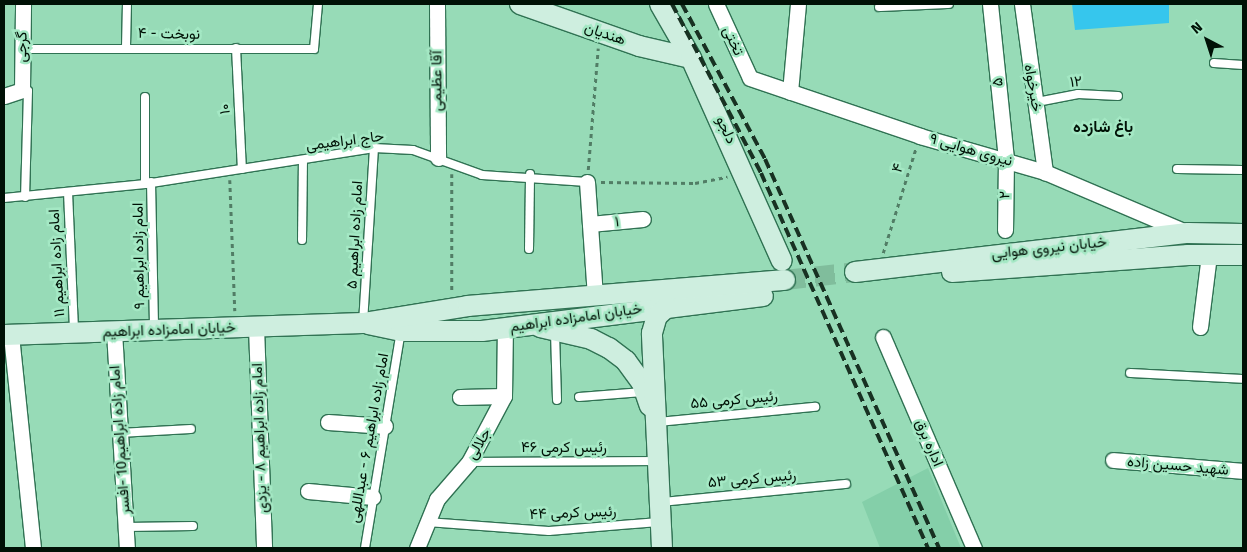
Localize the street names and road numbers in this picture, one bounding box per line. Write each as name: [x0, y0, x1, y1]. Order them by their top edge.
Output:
street label: هندیان: [582, 19, 628, 49]
street label: ۴ - نوبخت: [138, 24, 200, 44]
street label: تختی: [719, 24, 747, 58]
street label: گرجی: [13, 31, 31, 63]
street label: آقا عظیمی: [428, 51, 446, 111]
street label: خیرخواه: [1020, 63, 1046, 113]
street label: ۱۲: [1069, 73, 1083, 91]
street label: ۵: [989, 77, 1007, 87]
street label: ۱۰: [216, 103, 234, 115]
street label: دلجو: [712, 113, 740, 147]
street label: حاج ابراهیمی: [305, 127, 385, 155]
street label: نیروی هوایی ۹: [928, 130, 1014, 170]
street label: ۴: [888, 161, 908, 175]
street label: امام زاده ابراهیم ۵: [343, 180, 367, 290]
street label: ۲: [996, 191, 1014, 199]
street label: امام زاده ابراهيم ۹: [129, 202, 149, 310]
street label: امام زاده ابراهیم ۱۱: [45, 209, 69, 317]
street label: ۱: [614, 213, 620, 231]
street label: خیابان نیروی هوایی: [990, 233, 1108, 263]
street label: خیابان امامزاده ابراهیم: [509, 300, 643, 336]
street label: خیابان امامزاده ابراهیم: [102, 319, 236, 341]
street label: امام زاده ابراهیم ۶ - عبداللهی: [345, 352, 393, 524]
street label: امام زاده ابراهیم ۸ - یزدی: [248, 363, 272, 513]
street label: امام زاده ابراهیم10 -افسر: [106, 365, 134, 515]
street label: رئیس کرمی ۵۵: [690, 387, 778, 413]
street label: اداره برق: [911, 417, 947, 469]
street label: جلالی: [463, 425, 495, 463]
street label: رئیس کرمی ۴۶: [521, 439, 607, 457]
street label: شهید حسین زاده: [1126, 453, 1230, 479]
street label: رئیس کرمی ۵۳: [707, 466, 797, 492]
street label: رئیس کرمی ۴۴: [529, 502, 617, 524]

